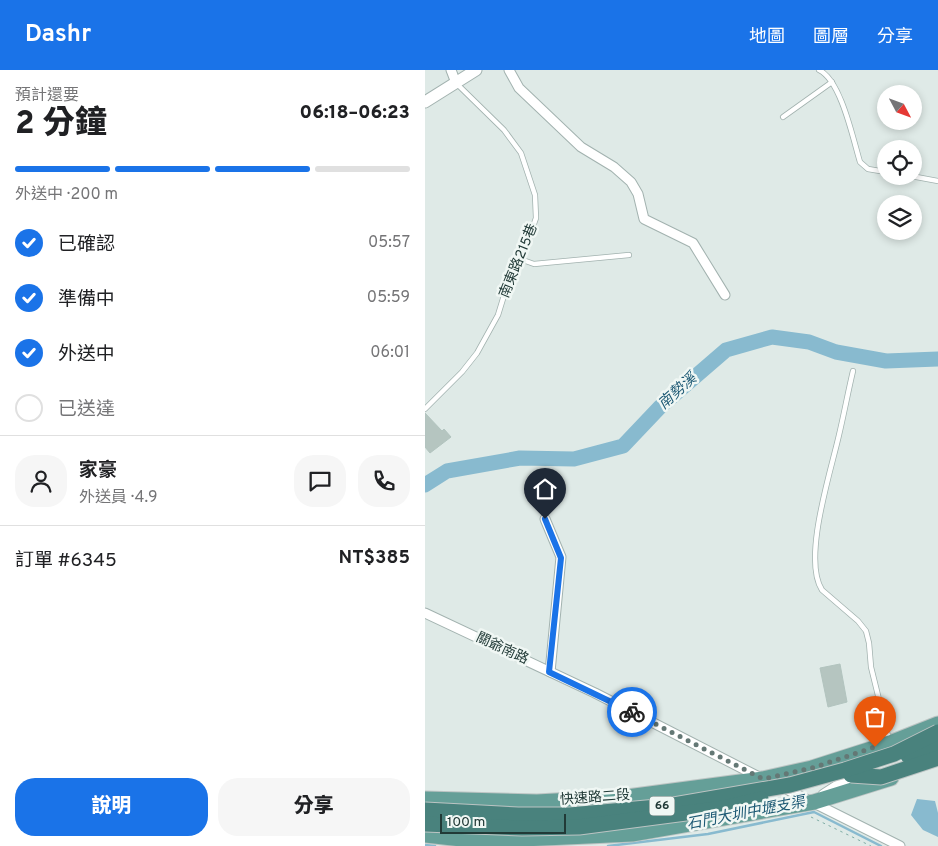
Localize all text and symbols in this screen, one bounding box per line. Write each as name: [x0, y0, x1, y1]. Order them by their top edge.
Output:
text: Dashr: [25, 20, 91, 50]
text: 地圖: [749, 26, 785, 49]
text: 圖層: [813, 26, 849, 49]
text: 分享: [877, 26, 913, 49]
north arrow: [877, 85, 923, 130]
map controls: [877, 85, 922, 240]
text: 預計還要: [15, 86, 79, 106]
text: 06:18–06:23: [300, 101, 410, 125]
text: 2 分鐘: [15, 105, 107, 145]
button: locate: [877, 140, 922, 185]
text: 外送中 · 200 m: [15, 185, 118, 205]
button: layers: [877, 195, 922, 240]
street label: 南東路215巷: [496, 221, 542, 301]
icon: check: [15, 229, 43, 257]
text: 已確認: [58, 233, 115, 257]
text: 05:57: [368, 233, 410, 253]
icon: check: [15, 284, 43, 312]
text: 準備中: [58, 288, 115, 312]
text: 05:59: [367, 288, 410, 308]
icon: check: [15, 339, 43, 367]
text: 外送中: [58, 343, 115, 367]
text: 06:01: [370, 343, 410, 363]
water label: 南勢溪: [655, 369, 703, 414]
text: 已送達: [58, 398, 115, 422]
button: person: [15, 455, 67, 507]
button: chat: [294, 455, 346, 507]
button: phone: [358, 455, 410, 507]
text: 家豪: [79, 459, 117, 483]
pin: [524, 468, 566, 519]
icon: home: [531, 475, 559, 503]
text: 外送員 · 4.9: [79, 488, 158, 508]
text: NT$385: [339, 546, 410, 570]
text: 訂單 #6345: [15, 549, 117, 573]
street label: 關爺南路: [473, 629, 531, 669]
courier: [607, 687, 657, 737]
pin: [854, 696, 896, 747]
icon: bike: [618, 698, 646, 726]
icon: bag: [861, 703, 889, 731]
button: 說明: [15, 778, 208, 836]
button: 分享: [218, 778, 410, 836]
street label: 快速路二段: [559, 786, 631, 809]
water label: 石門大圳中壢支渠: [685, 793, 809, 835]
road number: 66: [649, 796, 675, 816]
scale bar: [440, 811, 566, 834]
text: 100 m: [447, 814, 485, 831]

